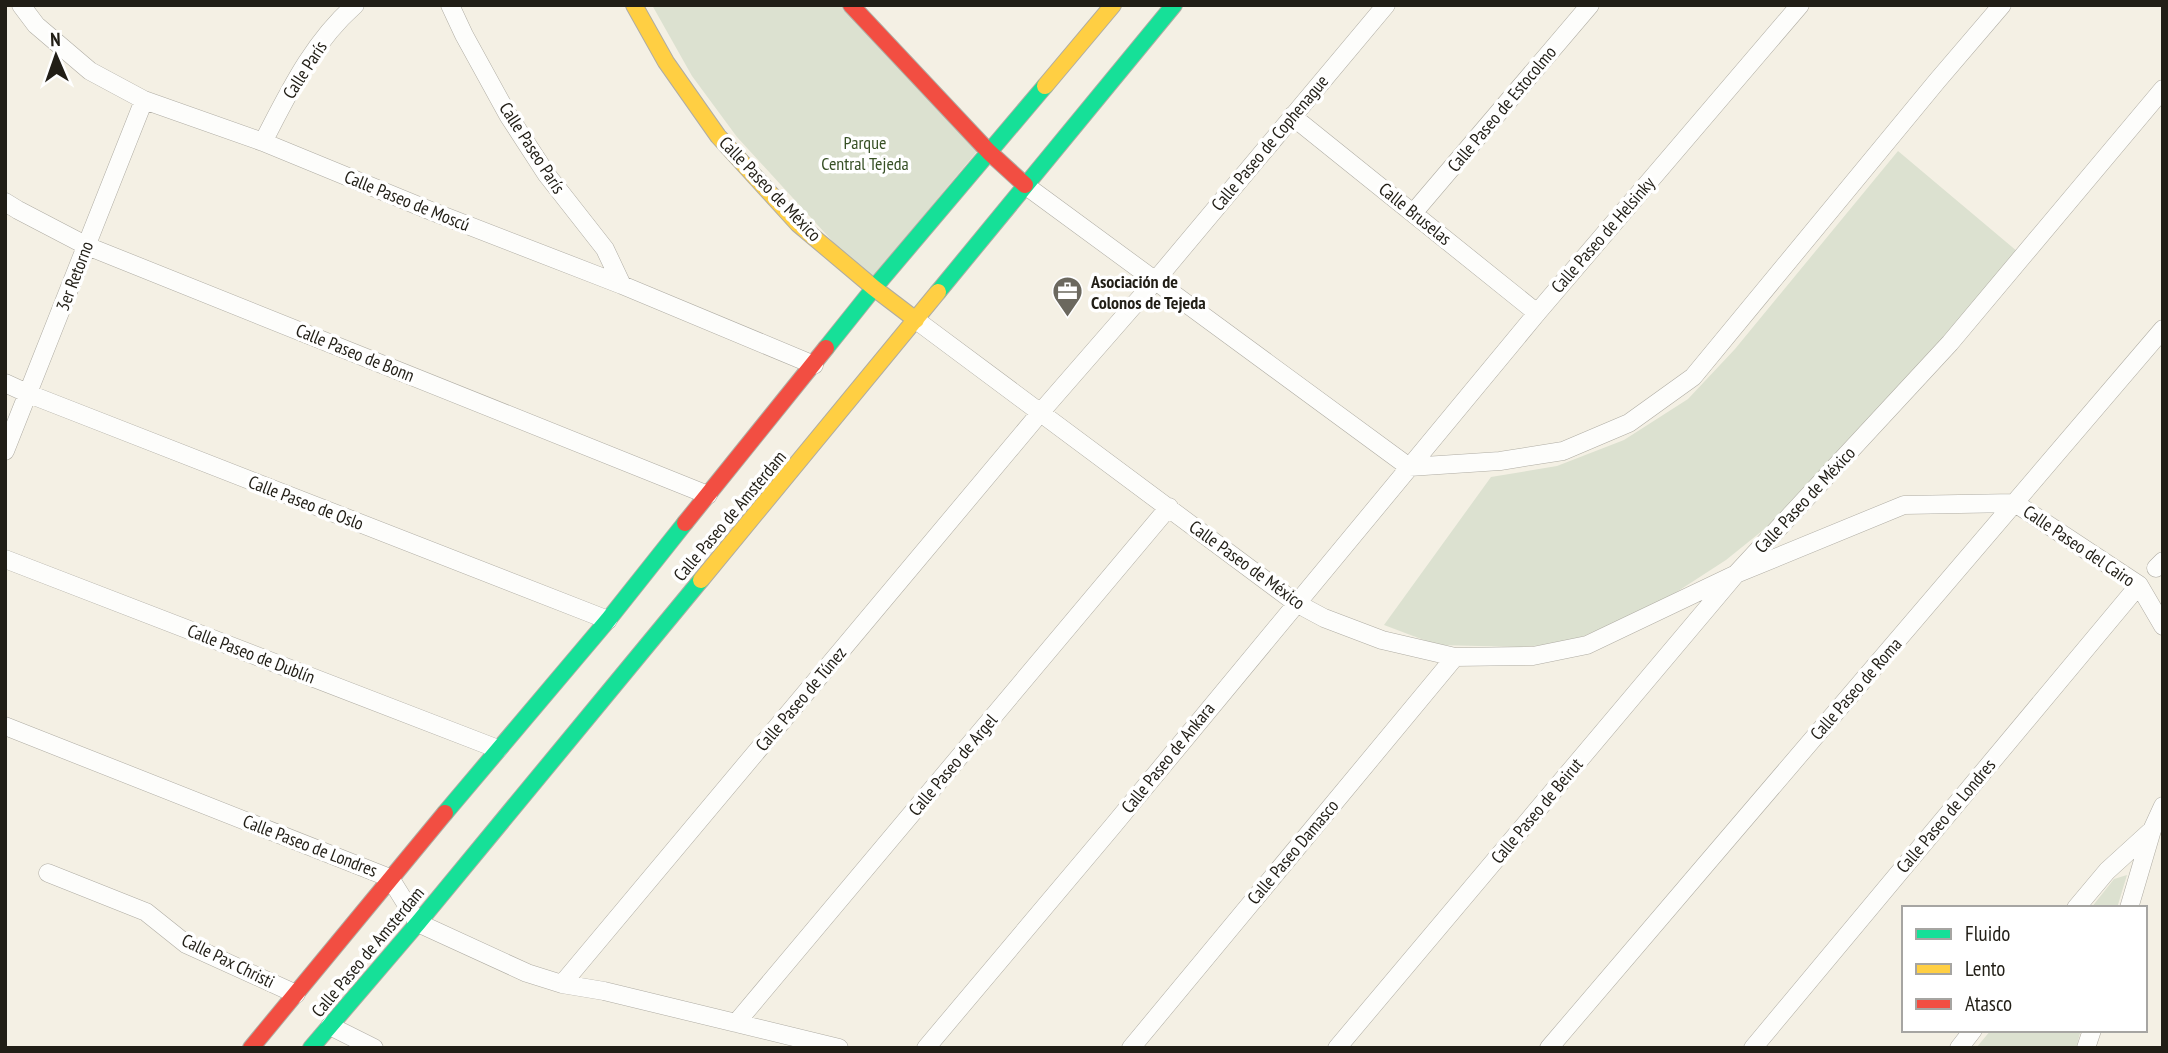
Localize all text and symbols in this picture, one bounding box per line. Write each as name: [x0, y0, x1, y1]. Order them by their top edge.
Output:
north arrow: [21, 21, 91, 91]
text: N: [50, 27, 61, 51]
street label: Calle París: [277, 36, 332, 103]
street label: Calle Paseo de Estocolmo: [1442, 41, 1561, 176]
street label: Calle Paseo de Cophenague: [1206, 70, 1333, 215]
street label: Calle Paseo París: [494, 98, 570, 198]
street label: Calle Paseo de México: [714, 131, 827, 246]
park label: Parque Central Tejeda: [821, 131, 909, 175]
street label: Calle Paseo de Moscú: [341, 165, 473, 236]
street label: Calle Paseo de Helsinky: [1546, 172, 1660, 298]
street label: Calle Bruselas: [1374, 177, 1456, 250]
street label: 3er Retorno: [51, 237, 98, 314]
place label: Asociación de Colonos de Tejeda: [1090, 270, 1206, 314]
office icon: Asociación de Colonos de Tejeda: [1051, 275, 1085, 319]
street label: Calle Paseo de Bonn: [293, 318, 418, 387]
street label: Calle Paseo de México: [1749, 441, 1860, 558]
street label: Calle Paseo de Amsterdam: [668, 446, 791, 586]
street label: Calle Paseo de Oslo: [245, 470, 367, 535]
street label: Calle Paseo del Cairo: [2019, 500, 2140, 592]
street label: Calle Paseo de México: [1185, 515, 1310, 614]
street label: Calle Paseo de Dublín: [184, 619, 318, 688]
street label: Calle Paseo de Roma: [1805, 633, 1906, 745]
street label: Calle Paseo de Túnez: [750, 642, 851, 756]
street label: Calle Paseo de Ankara: [1116, 698, 1219, 818]
street label: Calle Paseo de Argel: [903, 708, 1002, 820]
street label: Calle Paseo de Beirut: [1486, 753, 1588, 868]
street label: Calle Paseo de Londres: [1891, 754, 2000, 878]
street label: Calle Paseo Damasco: [1242, 794, 1343, 909]
street label: Calle Paseo de Londres: [240, 809, 381, 882]
street label: Calle Paseo de Amsterdam: [306, 882, 429, 1022]
legend: [1902, 906, 2147, 1032]
text: Fluido: [1965, 920, 2010, 947]
street label: Calle Pax Christi: [178, 928, 278, 993]
text: Lento: [1965, 955, 2005, 982]
text: Atasco: [1965, 990, 2012, 1017]

